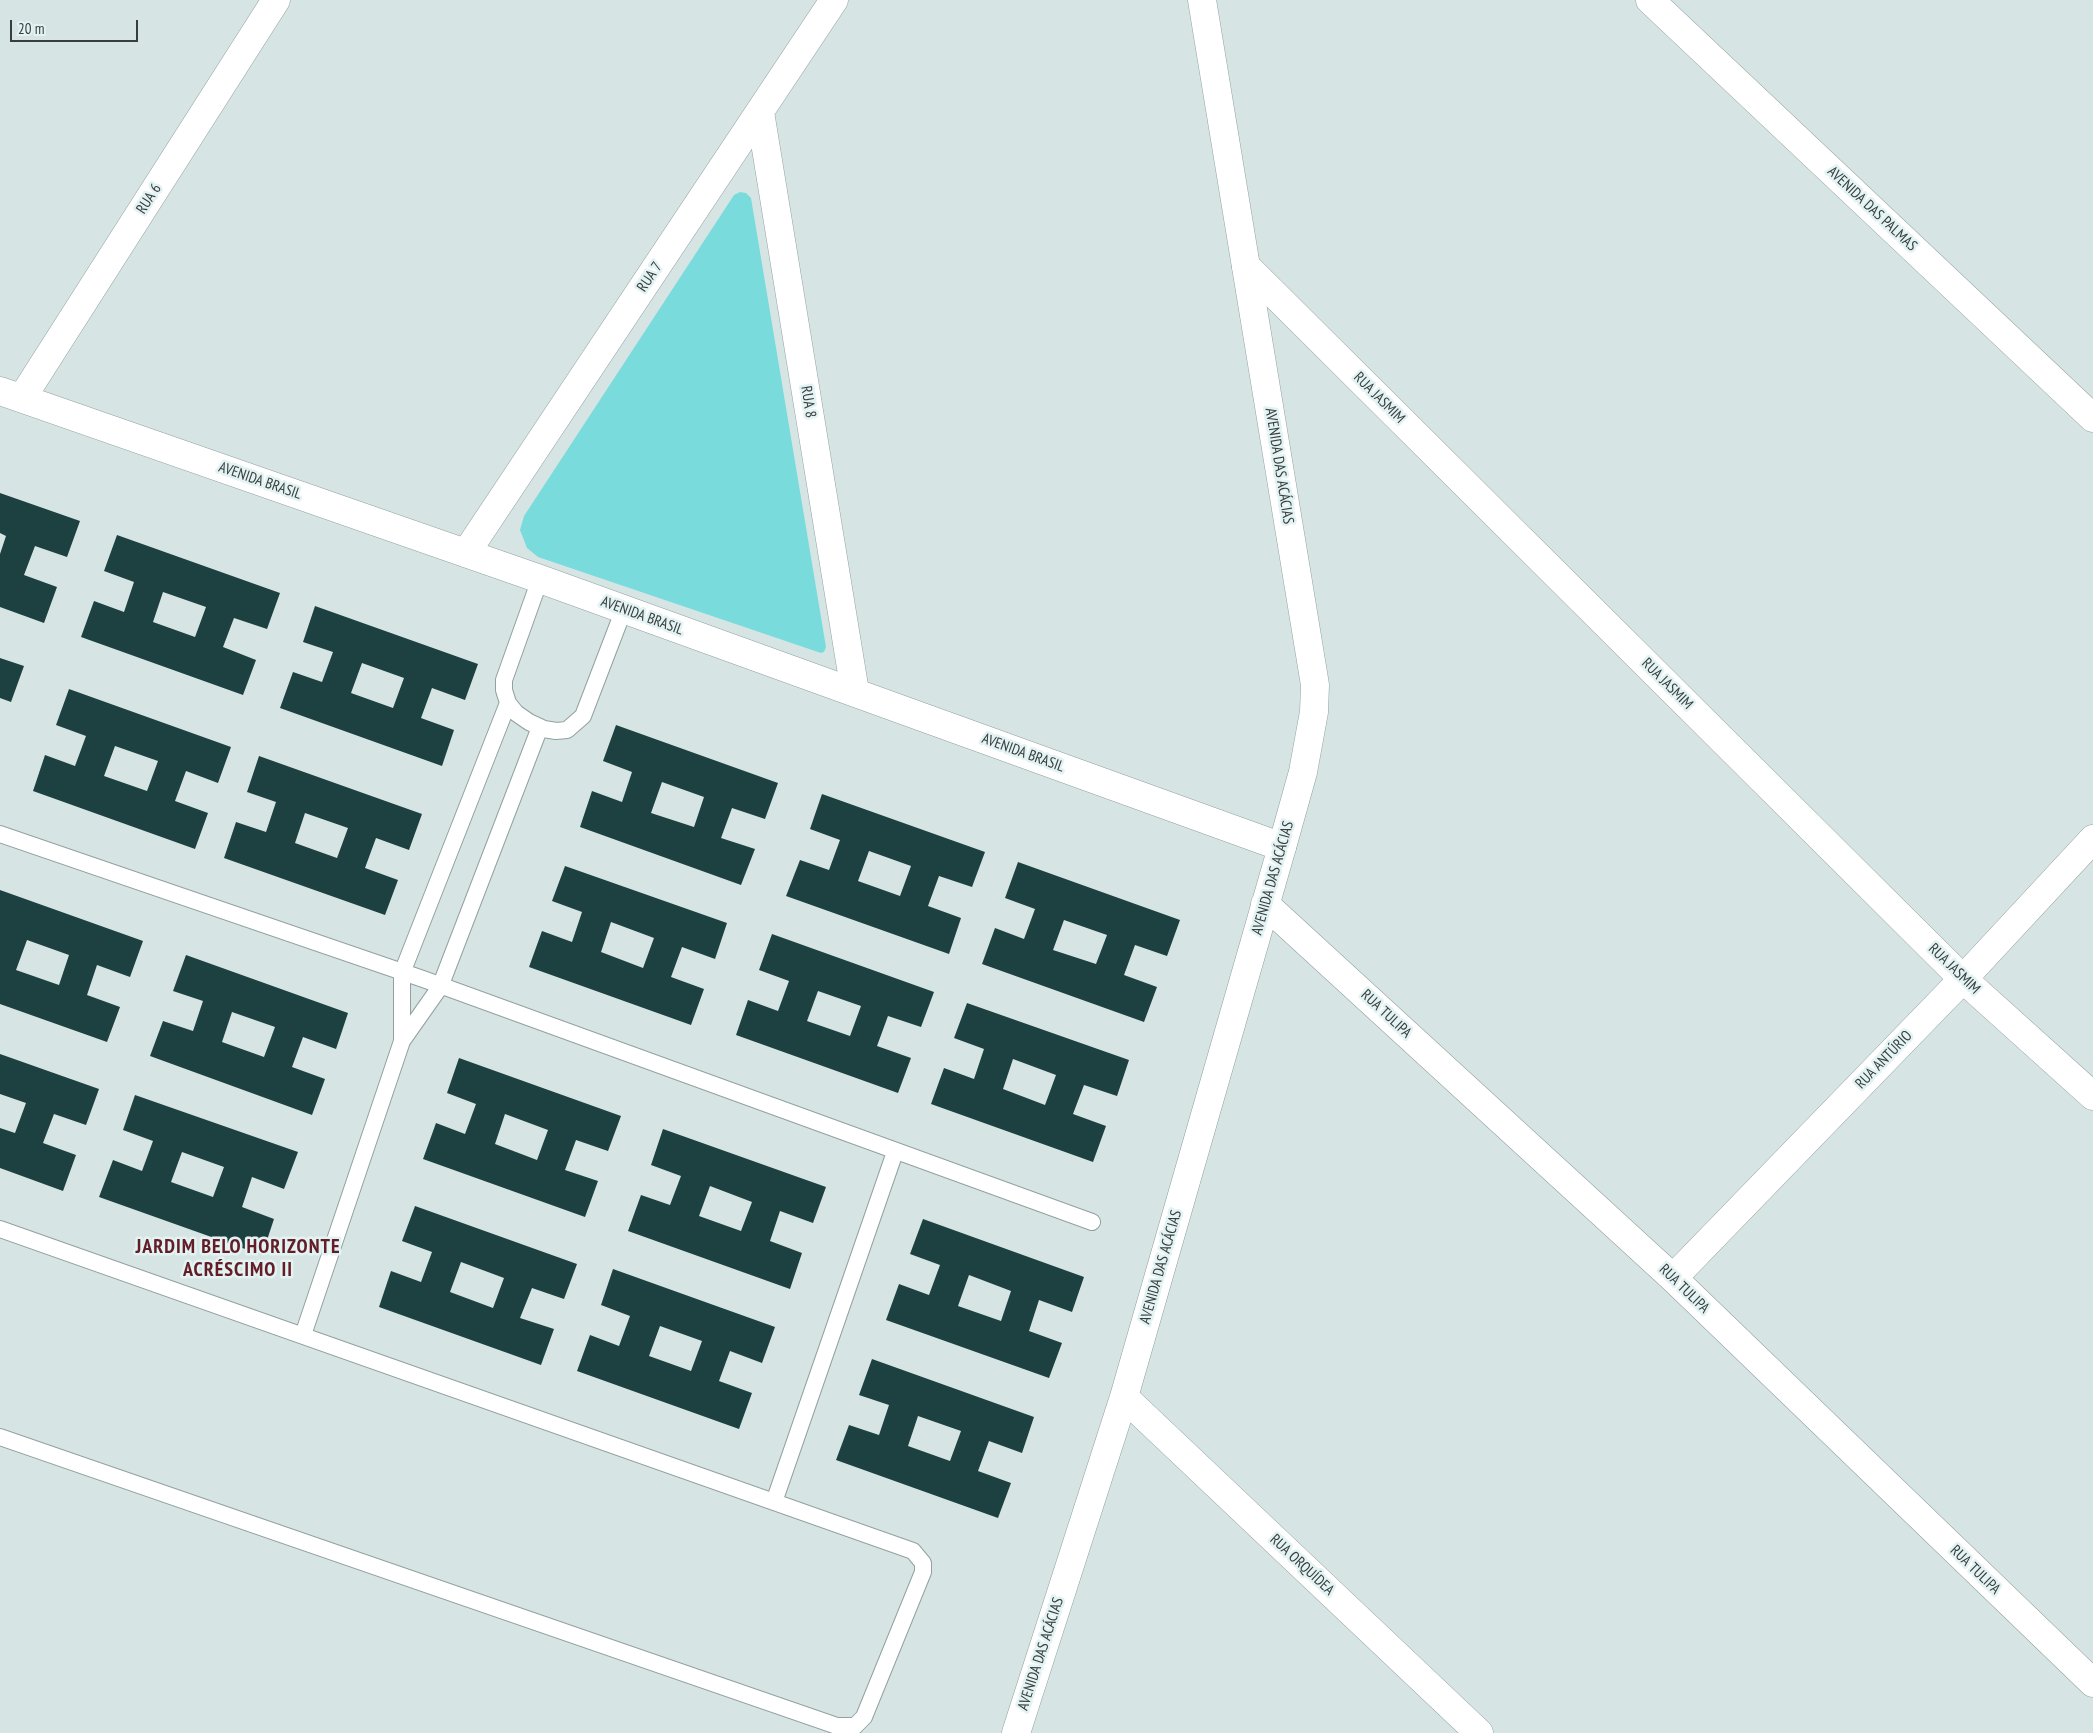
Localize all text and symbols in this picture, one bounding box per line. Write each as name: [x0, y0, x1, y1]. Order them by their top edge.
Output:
scale bar: [12, 10, 140, 42]
text: 20 m: [18, 19, 44, 38]
street label: AVENIDA DAS PALMAS: [1823, 163, 1921, 255]
street label: RUA 6: [133, 181, 165, 217]
street label: RUA 7: [634, 259, 666, 295]
street label: RUA JASMIM: [1350, 369, 1408, 427]
street label: RUA 8: [797, 385, 819, 419]
street label: AVENIDA DAS ACÁCIAS: [1261, 407, 1297, 525]
street label: AVENIDA BRASIL: [216, 458, 304, 504]
street label: AVENIDA BRASIL: [598, 593, 686, 639]
street label: RUA JASMIM: [1638, 655, 1696, 713]
street label: AVENIDA BRASIL: [979, 730, 1067, 776]
street label: AVENIDA DAS ACÁCIAS: [1248, 819, 1298, 937]
street label: RUA JASMIM: [1924, 940, 1984, 998]
street label: RUA TULIPA: [1357, 986, 1415, 1042]
street label: RUA ANTÚRIO: [1852, 1027, 1916, 1093]
street label: AVENIDA DAS ACÁCIAS: [1136, 1208, 1186, 1326]
district label: JARDIM BELO HORIZONTE ACRÉSCIMO II: [133, 1235, 343, 1282]
street label: RUA TULIPA: [1655, 1261, 1713, 1317]
street label: RUA ORQUÍDEA: [1266, 1531, 1338, 1599]
street label: RUA TULIPA: [1946, 1542, 2004, 1598]
street label: AVENIDA DAS ACÁCIAS: [1014, 1595, 1068, 1713]

